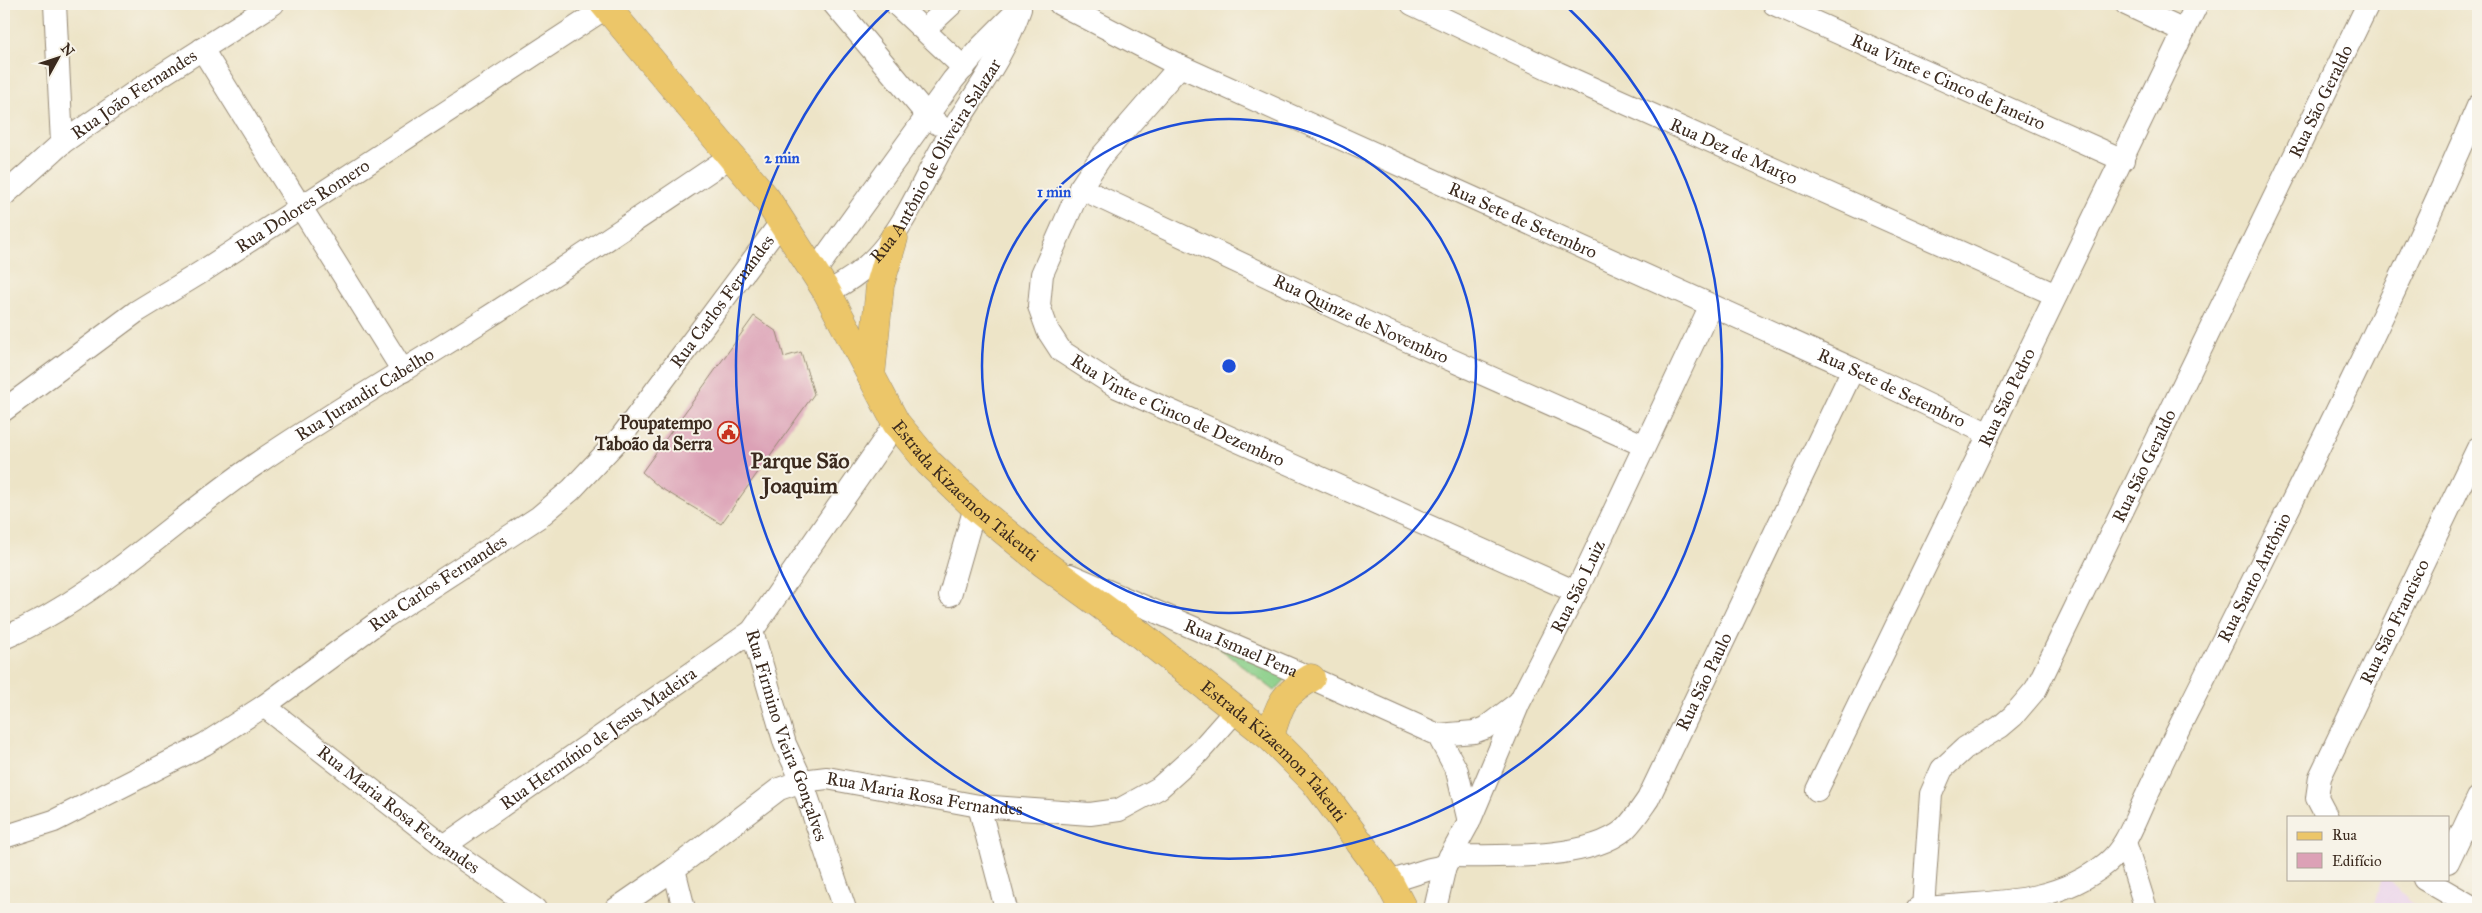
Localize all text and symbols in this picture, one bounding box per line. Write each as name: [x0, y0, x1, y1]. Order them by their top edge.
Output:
street label: Rua Vinte e Cinco de Janeiro: [1848, 29, 2049, 135]
north arrow: [32, 32, 82, 82]
text: N: [57, 40, 78, 60]
street label: Rua São Geraldo: [2284, 41, 2357, 161]
street label: Rua João Fernandes: [67, 44, 201, 144]
street label: Rua Antônio de Oliveira Salazar: [865, 55, 1006, 267]
street label: Rua Dez de Março: [1666, 113, 1801, 189]
text: 2 min: [764, 149, 801, 167]
street label: Rua Dolores Romero: [232, 154, 374, 258]
street label: Rua Sete de Setembro: [1445, 177, 1601, 263]
text: 1 min: [1037, 183, 1072, 201]
street label: Rua Carlos Fernandes: [665, 230, 779, 372]
street label: Rua Quinze de Novembro: [1270, 269, 1452, 368]
street label: Rua Jurandir Cabelho: [291, 343, 438, 446]
street label: Rua Sete de Setembro: [1814, 344, 1969, 432]
street label: Rua São Pedro: [1974, 345, 2040, 450]
street label: Rua Vinte e Cinco de Dezembro: [1067, 349, 1288, 471]
centre of rings: [1220, 357, 1238, 375]
street label: Rua São Geraldo: [2107, 406, 2181, 526]
place label: Poupatempo Taboão da Serra: [594, 412, 712, 455]
street label: Estrada Kizaemon Takeuti: [887, 416, 1043, 566]
public building icon: Poupatempo Taboão da Serra: [716, 421, 740, 445]
district label: Parque São Joaquim: [751, 447, 850, 500]
street label: Rua Santo Antônio: [2213, 509, 2296, 646]
street label: Rua Carlos Fernandes: [364, 530, 511, 636]
street label: Rua São Luiz: [1546, 536, 1610, 637]
street label: Rua São Francisco: [2355, 556, 2434, 688]
street label: Rua Ismael Pena: [1181, 614, 1302, 682]
street label: Rua Firmino Vieira Gonçalves: [741, 627, 832, 844]
street label: Rua São Paulo: [1671, 629, 1737, 734]
street label: Rua Hermínio de Jesus Madeira: [496, 662, 701, 815]
street label: Estrada Kizaemon Takeuti: [1196, 676, 1351, 826]
street label: Rua Maria Rosa Fernandes: [313, 741, 484, 879]
street label: Rua Maria Rosa Fernandes: [825, 767, 1023, 820]
legend: [2287, 816, 2450, 880]
text: Rua: [2332, 826, 2357, 844]
text: Edifício: [2332, 852, 2382, 870]

